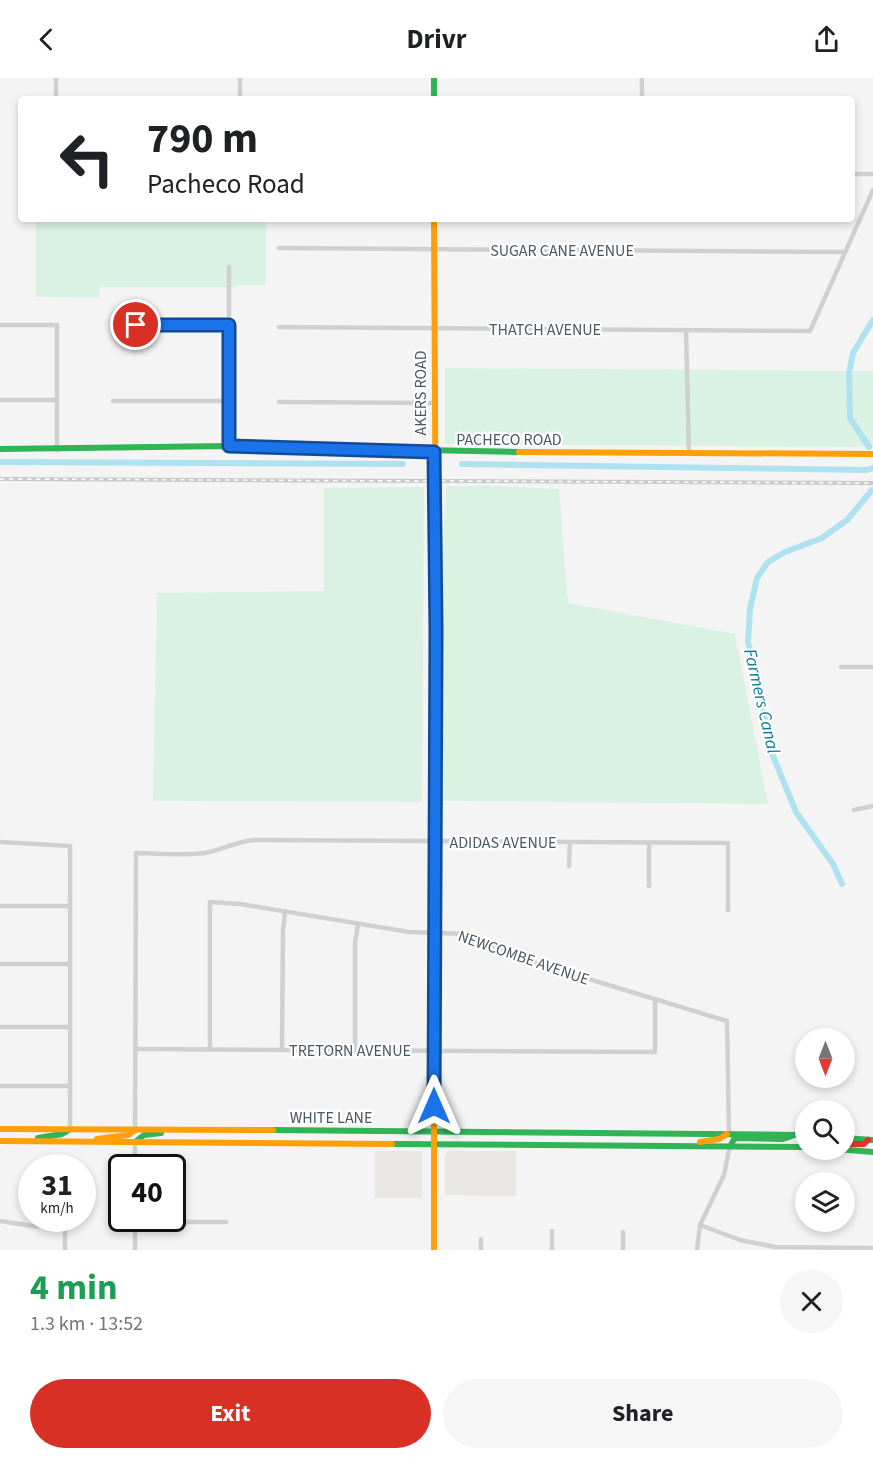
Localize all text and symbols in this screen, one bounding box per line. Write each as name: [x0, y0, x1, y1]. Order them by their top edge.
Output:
text: Drivr: [406, 20, 467, 59]
icon: back: [30, 23, 63, 56]
icon: share: [810, 23, 843, 56]
text: 790 m: [147, 109, 258, 169]
icon: left: [48, 120, 126, 198]
text: Pacheco Road: [147, 165, 305, 204]
street label: SUGAR CANE AVENUE: [490, 240, 634, 262]
pin: [110, 299, 161, 350]
icon: arrive: [119, 308, 152, 341]
street label: THATCH AVENUE: [489, 319, 601, 341]
street label: AKERS ROAD: [410, 350, 432, 436]
street label: PACHECO ROAD: [456, 429, 562, 451]
water label: Farmers Canal: [737, 646, 786, 757]
street label: ADIDAS AVENUE: [449, 832, 557, 854]
street label: NEWCOMBE AVENUE: [455, 925, 592, 991]
north arrow: [795, 1028, 855, 1088]
map controls: [795, 1028, 855, 1232]
street label: TRETORN AVENUE: [289, 1040, 411, 1062]
position arrow: [402, 1074, 466, 1138]
button: search: [795, 1100, 855, 1160]
street label: WHITE LANE: [290, 1107, 372, 1129]
speed limit sign: 40: [108, 1154, 186, 1232]
text: 31: [41, 1164, 73, 1207]
button: layers: [795, 1172, 855, 1232]
text: km/h: [40, 1198, 74, 1219]
text: 4 min: [30, 1262, 118, 1313]
button: close: [780, 1270, 843, 1333]
text: 1.3 km · 13:52: [30, 1310, 143, 1338]
button: Exit: [30, 1379, 431, 1448]
button: Share: [443, 1379, 843, 1448]

